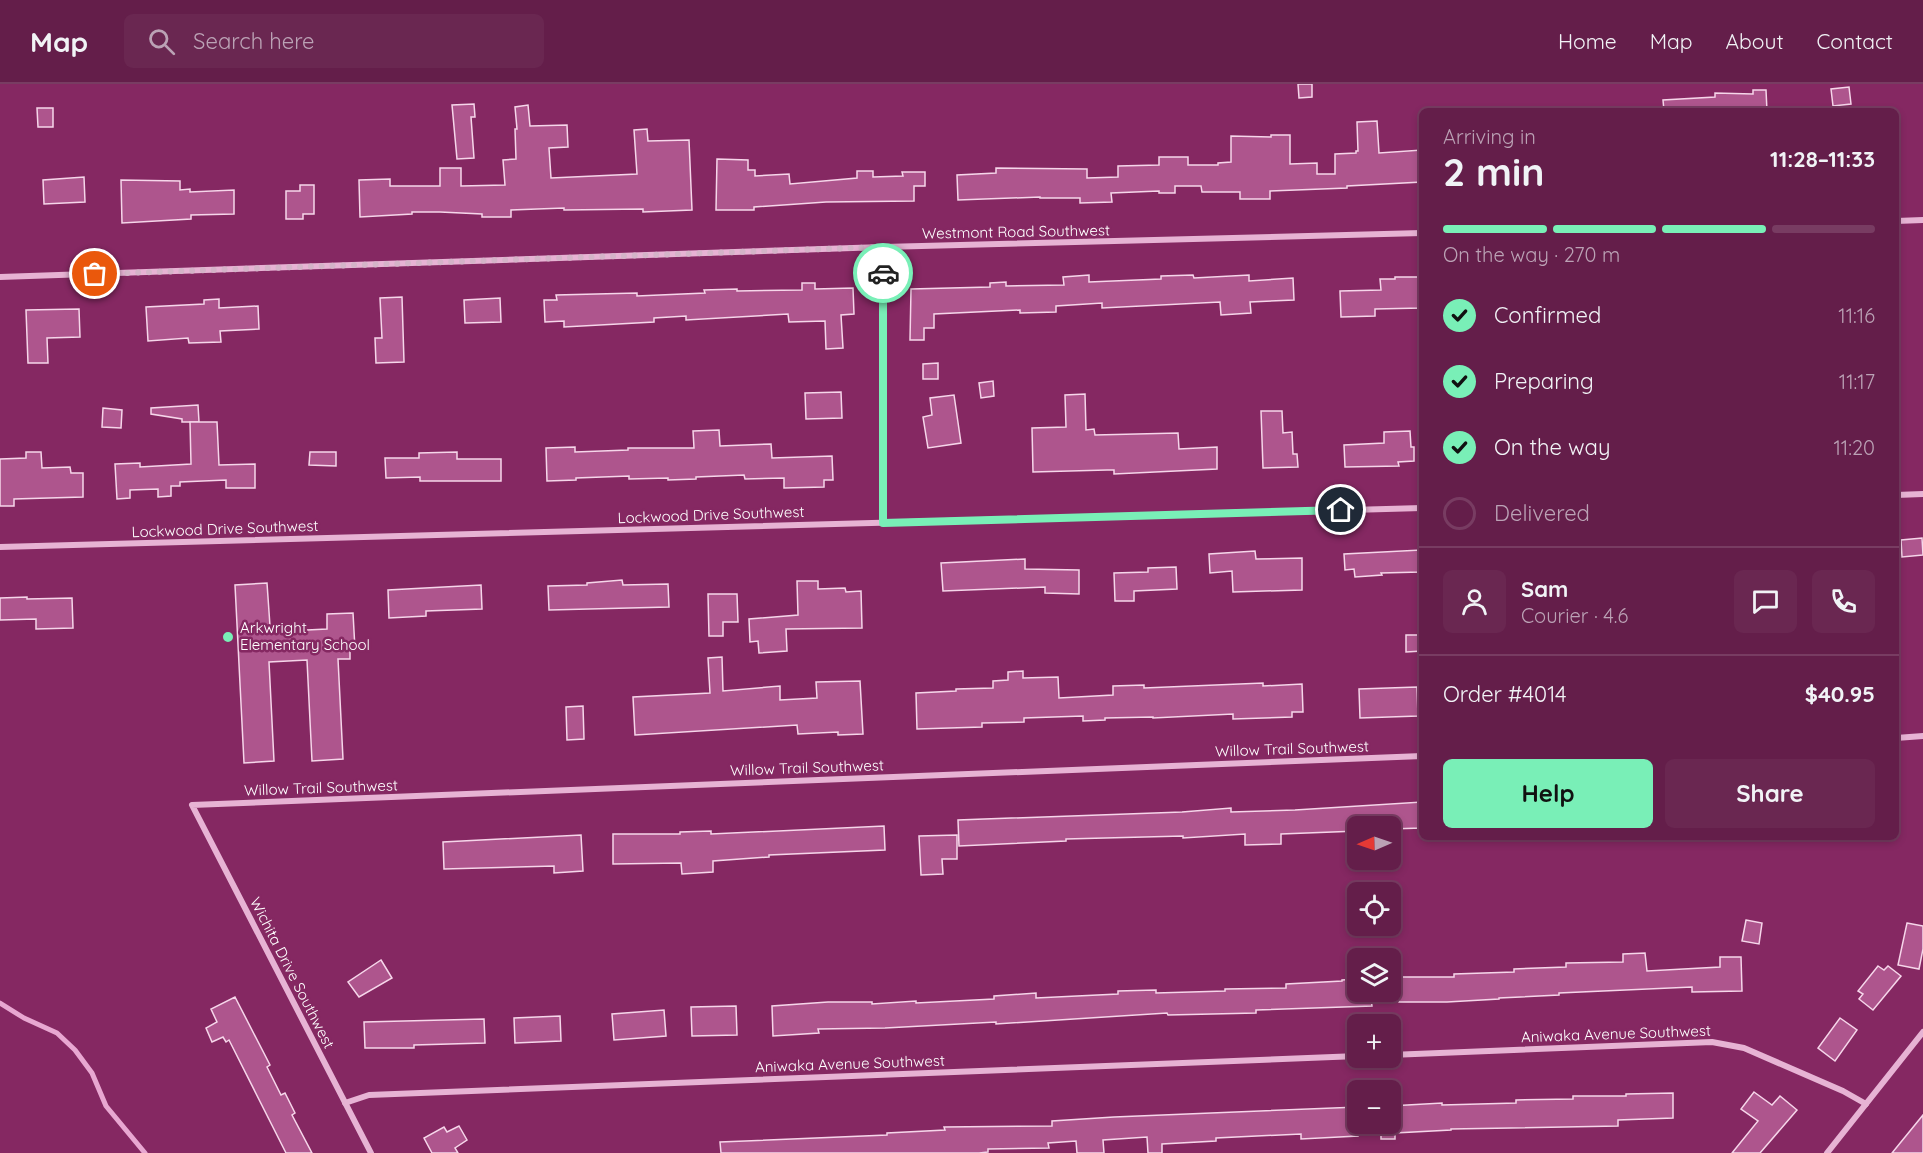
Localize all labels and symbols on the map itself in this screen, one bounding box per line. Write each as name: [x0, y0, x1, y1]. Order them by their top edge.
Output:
street label: Westmont Road Southwest: [922, 220, 1110, 243]
courier: [853, 243, 913, 303]
pin: [69, 248, 120, 299]
pin: [1315, 484, 1366, 535]
street label: Lockwood Drive Southwest: [617, 502, 805, 527]
street label: Lockwood Drive Southwest: [131, 516, 319, 541]
place label: Arkwright Elementary School: [240, 618, 370, 654]
marker: Arkwright Elementary School: [221, 630, 235, 644]
street label: Willow Trail Southwest: [1215, 736, 1369, 761]
street label: Willow Trail Southwest: [730, 755, 884, 780]
street label: Willow Trail Southwest: [244, 775, 398, 800]
north arrow: [1347, 816, 1401, 870]
street label: Wichita Drive Southwest: [246, 894, 339, 1052]
street label: Aniwaka Avenue Southwest: [1521, 1021, 1711, 1046]
street label: Aniwaka Avenue Southwest: [755, 1051, 945, 1076]

